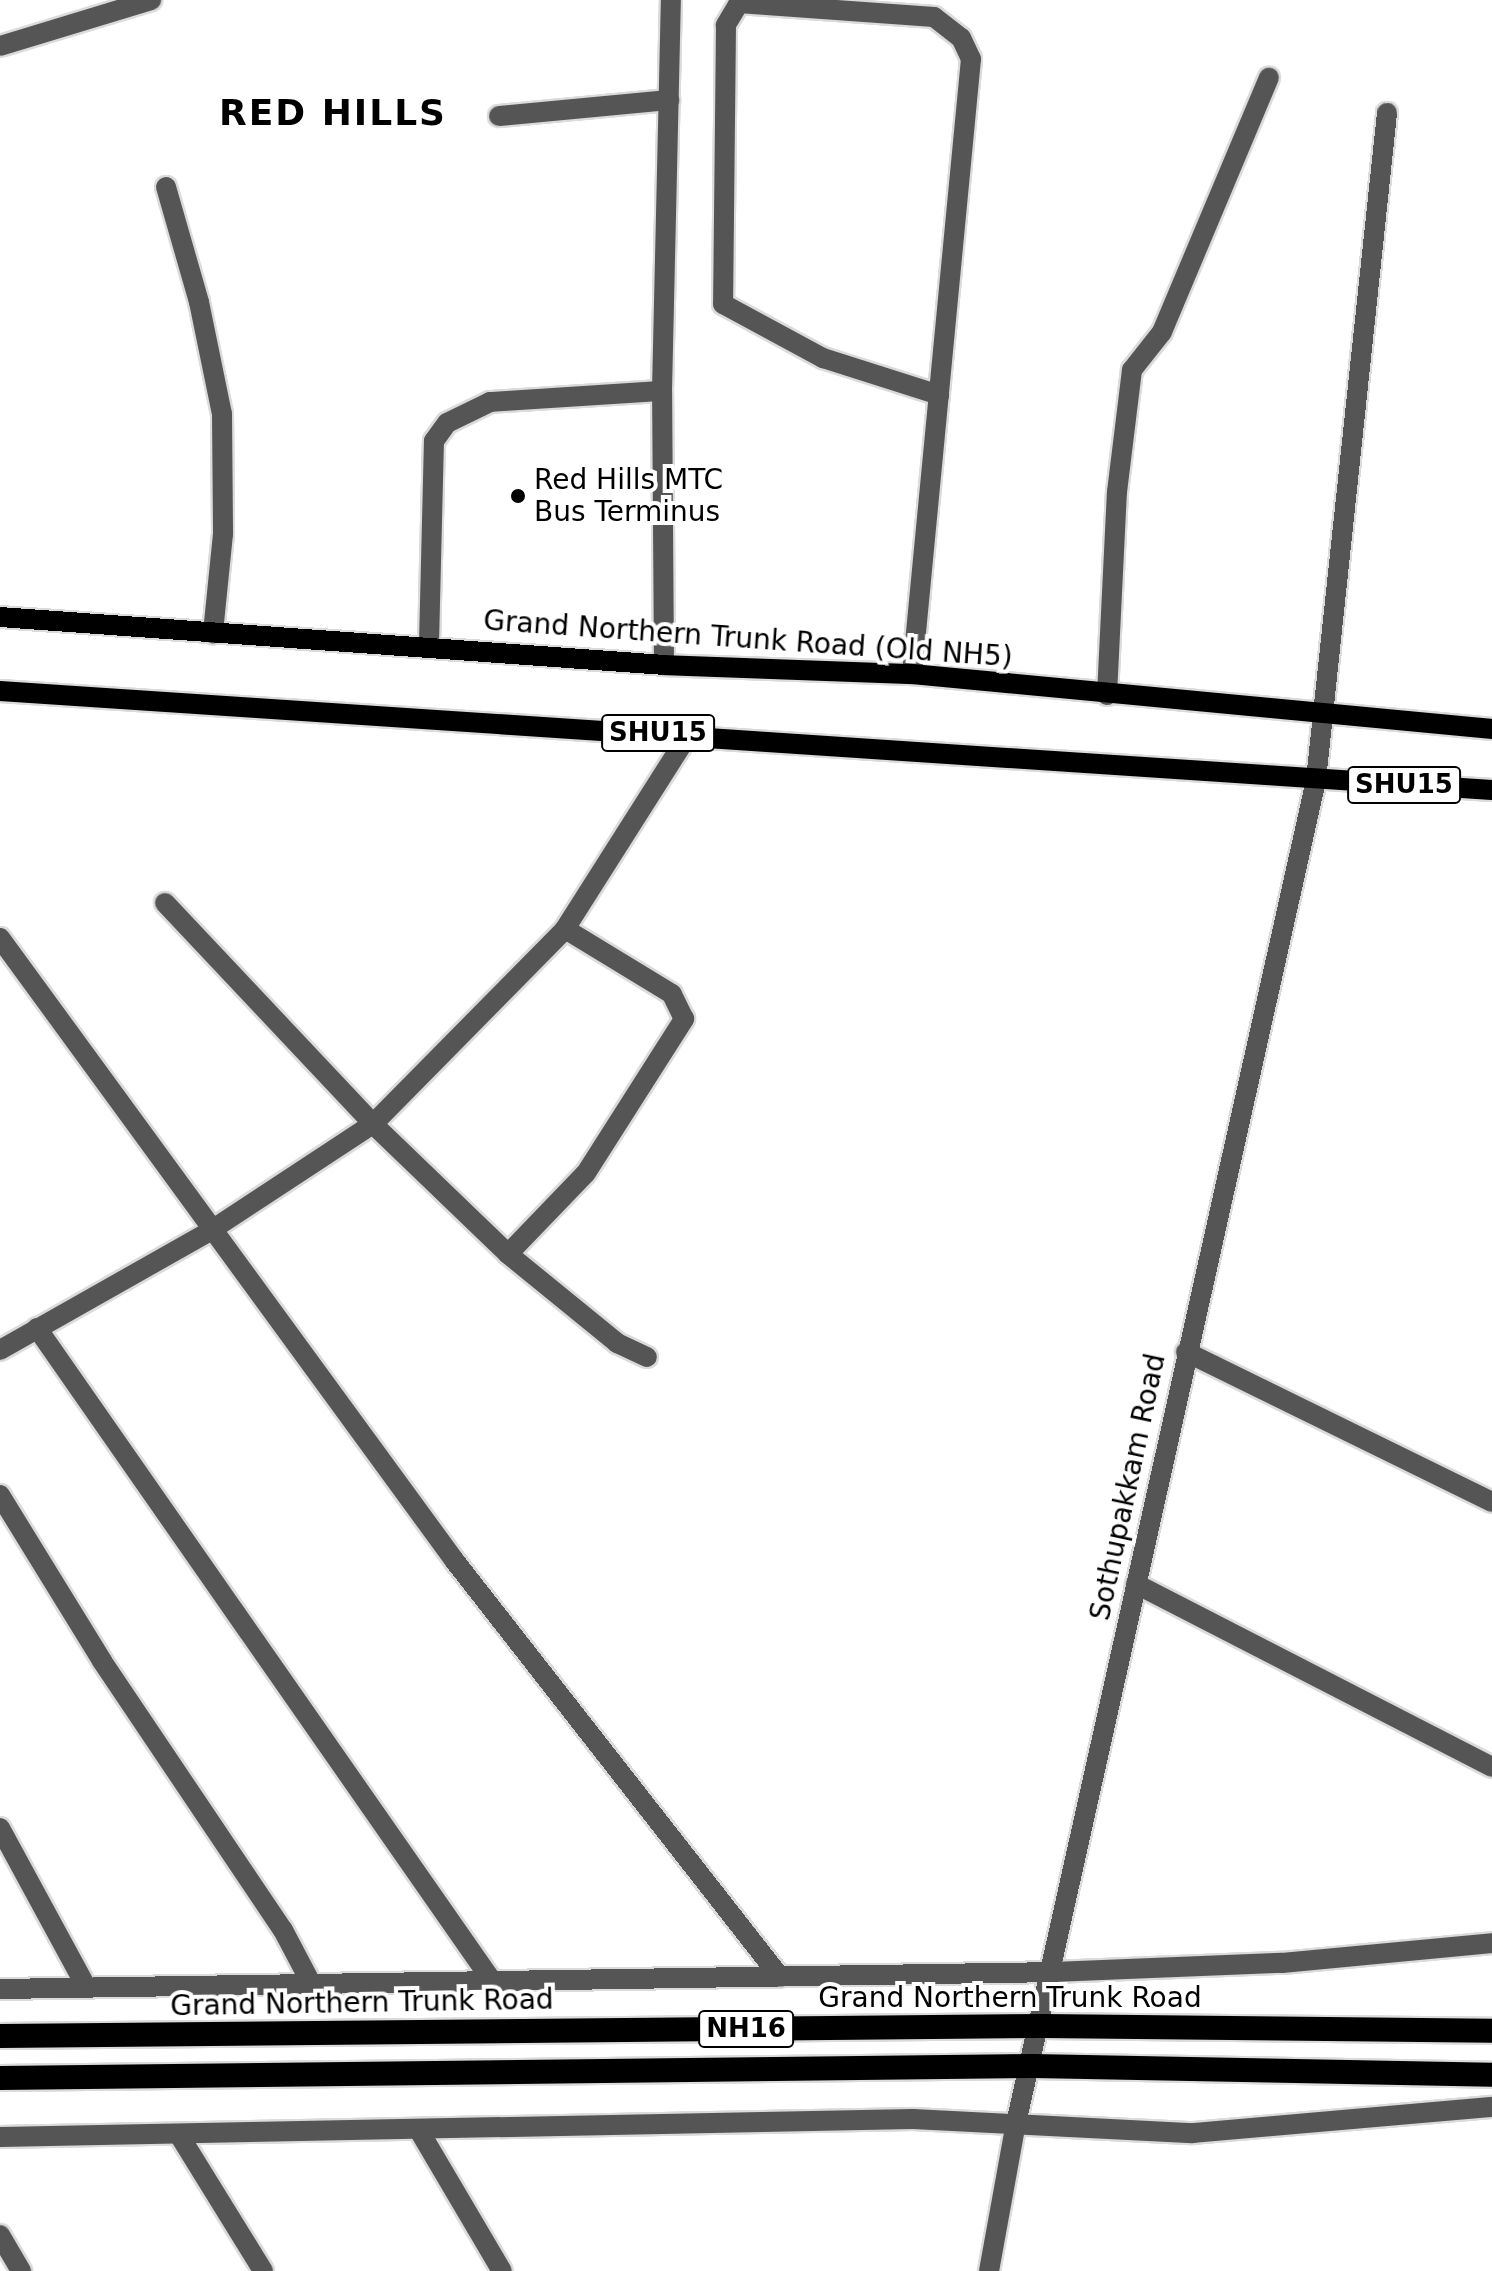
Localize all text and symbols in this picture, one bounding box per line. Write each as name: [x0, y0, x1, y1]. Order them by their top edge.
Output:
district label: RED HILLS: [219, 91, 447, 135]
place label: Red Hills MTC Bus Terminus: [534, 463, 723, 529]
marker: Red Hills MTC Bus Terminus: [509, 487, 527, 505]
street label: Grand Northern Trunk Road (Old NH5): [482, 604, 1014, 674]
road number: SHU15: [600, 711, 716, 755]
road number: SHU15: [1346, 763, 1462, 807]
street label: Sothupakkam Road: [1083, 1351, 1173, 1623]
street label: Grand Northern Trunk Road: [818, 1981, 1202, 2015]
street label: Grand Northern Trunk Road: [170, 1983, 554, 2023]
road number: NH16: [698, 2007, 794, 2051]

